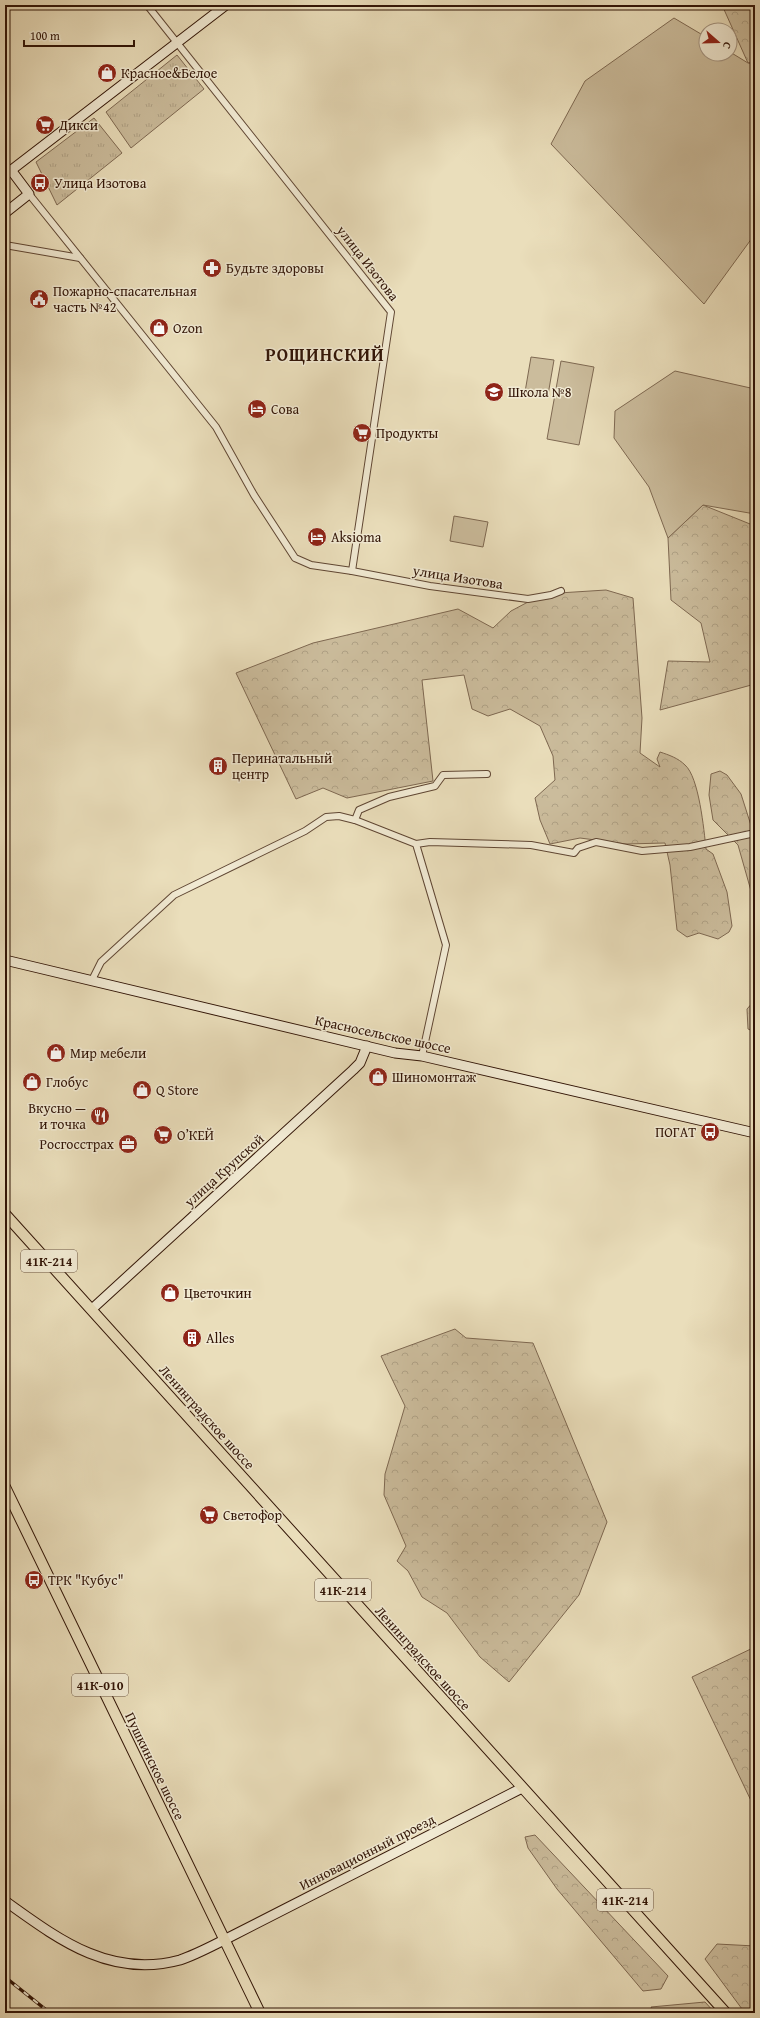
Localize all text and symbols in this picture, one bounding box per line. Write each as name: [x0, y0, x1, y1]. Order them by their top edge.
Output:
scale bar: [24, 22, 134, 48]
north arrow: [698, 22, 738, 62]
text: 100 m: [30, 27, 60, 44]
text: С: [719, 40, 736, 51]
shop icon: Красное&Белое: [96, 62, 118, 84]
place label: Красное&Белое: [121, 63, 218, 83]
supermarket icon: Дикси: [34, 114, 56, 136]
place label: Дикси: [58, 115, 98, 135]
bus stop icon: Улица Изотова: [29, 172, 51, 194]
place label: Улица Изотова: [54, 173, 147, 193]
street label: улица Изотова: [332, 220, 404, 305]
pharmacy icon: Будьте здоровы: [201, 257, 223, 279]
place label: Будьте здоровы: [226, 258, 324, 278]
place label: Пожарно-спасательная часть №42: [53, 281, 197, 317]
public building icon: Пожарно-спасательная часть №42: [28, 288, 50, 310]
shop icon: Ozon: [148, 317, 170, 339]
place label: Ozon: [173, 318, 203, 338]
district label: РОЩИНСКИЙ: [265, 341, 385, 368]
school or university icon: Школа №8: [483, 381, 505, 403]
place label: Школа №8: [508, 382, 572, 402]
hotel icon: Сова: [246, 398, 268, 420]
place label: Сова: [271, 399, 300, 419]
supermarket icon: Продукты: [351, 422, 373, 444]
place label: Продукты: [376, 423, 439, 443]
hotel icon: Aksioma: [306, 526, 328, 548]
place label: Aksioma: [331, 527, 382, 547]
street label: улица Изотова: [411, 560, 505, 594]
place label: Перинатальный центр: [232, 748, 332, 784]
building icon: Перинатальный центр: [207, 755, 229, 777]
street label: Красносельское шоссе: [313, 1010, 453, 1058]
shop icon: Мир мебели: [45, 1042, 67, 1064]
place label: Мир мебели: [70, 1043, 146, 1063]
shop icon: Шиномонтаж: [367, 1066, 389, 1088]
place label: Шиномонтаж: [392, 1067, 477, 1087]
shop icon: Глобус: [21, 1071, 43, 1093]
place label: Глобус: [46, 1072, 88, 1092]
shop icon: Q Store: [131, 1079, 153, 1101]
place label: Q Store: [156, 1080, 199, 1100]
place label: Вкусно — и точка: [28, 1098, 86, 1134]
restaurant icon: Вкусно — и точка: [89, 1105, 111, 1127]
bus stop icon: ПОГАТ: [699, 1121, 721, 1143]
place label: ПОГАТ: [655, 1122, 696, 1142]
supermarket icon: О’КЕЙ: [152, 1124, 174, 1146]
place label: О’КЕЙ: [177, 1125, 214, 1145]
street label: улица Крупской: [179, 1129, 268, 1212]
office icon: Росгосстрах: [117, 1133, 139, 1155]
place label: Росгосстрах: [40, 1134, 115, 1154]
road number: 41К-214: [21, 1250, 77, 1272]
shop icon: Цветочкин: [159, 1282, 181, 1304]
place label: Цветочкин: [184, 1283, 252, 1303]
building icon: Alles: [181, 1327, 203, 1349]
place label: Alles: [206, 1328, 234, 1348]
street label: Ленинградское шоссе: [154, 1360, 260, 1474]
supermarket icon: Светофор: [198, 1504, 220, 1526]
place label: Светофор: [223, 1505, 282, 1525]
bus stop icon: ТРК "Кубус": [23, 1569, 45, 1591]
place label: ТРК "Кубус": [48, 1570, 124, 1590]
road number: 41К-214: [315, 1579, 371, 1601]
street label: Ленинградское шоссе: [370, 1601, 476, 1715]
road number: 41К-010: [72, 1674, 128, 1696]
street label: Пушкинское шоссе: [120, 1709, 190, 1824]
street label: Инновационный проезд: [296, 1809, 439, 1895]
road number: 41К-214: [597, 1889, 653, 1911]

